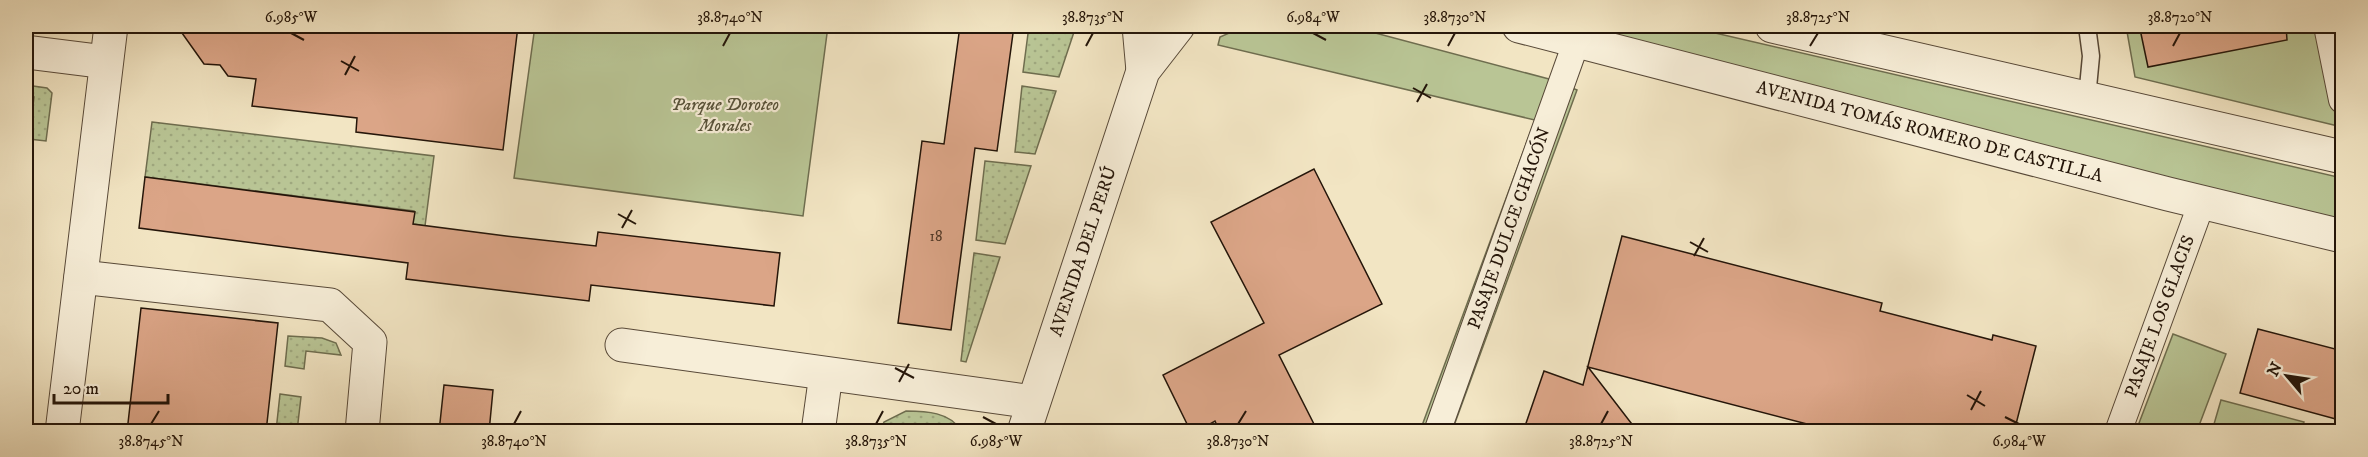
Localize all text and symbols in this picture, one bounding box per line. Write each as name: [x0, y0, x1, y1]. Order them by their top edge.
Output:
text: 6.985°W: [265, 8, 317, 27]
text: 38.8740°N: [697, 8, 763, 27]
text: 38.8735°N: [1062, 8, 1124, 27]
text: 6.984°W: [1286, 8, 1340, 27]
text: 38.8730°N: [1424, 8, 1486, 27]
text: 38.8725°N: [1786, 8, 1850, 27]
text: 38.8720°N: [2148, 8, 2212, 27]
street label: AVENIDA TOMÁS ROMERO DE CASTILLA: [1754, 77, 2106, 188]
park label: Parque Doroteo Morales: [671, 94, 779, 137]
street label: PASAJE DULCE CHACÓN: [1464, 125, 1556, 332]
street label: AVENIDA DEL PERÚ: [1045, 163, 1122, 339]
house number: 18: [929, 227, 943, 246]
street label: PASAJE LOS GLACIS: [2121, 232, 2200, 401]
north arrow: [2257, 346, 2317, 406]
text: N: [2263, 359, 2287, 380]
scale bar: [54, 367, 168, 405]
text: 20 m: [63, 378, 99, 400]
text: 38.8745°N: [119, 432, 183, 451]
text: 38.8740°N: [481, 432, 547, 451]
text: 38.8735°N: [845, 432, 907, 451]
text: 6.985°W: [970, 432, 1022, 451]
text: 38.8730°N: [1207, 432, 1269, 451]
text: 38.8725°N: [1569, 432, 1633, 451]
text: 6.984°W: [1992, 432, 2046, 451]

